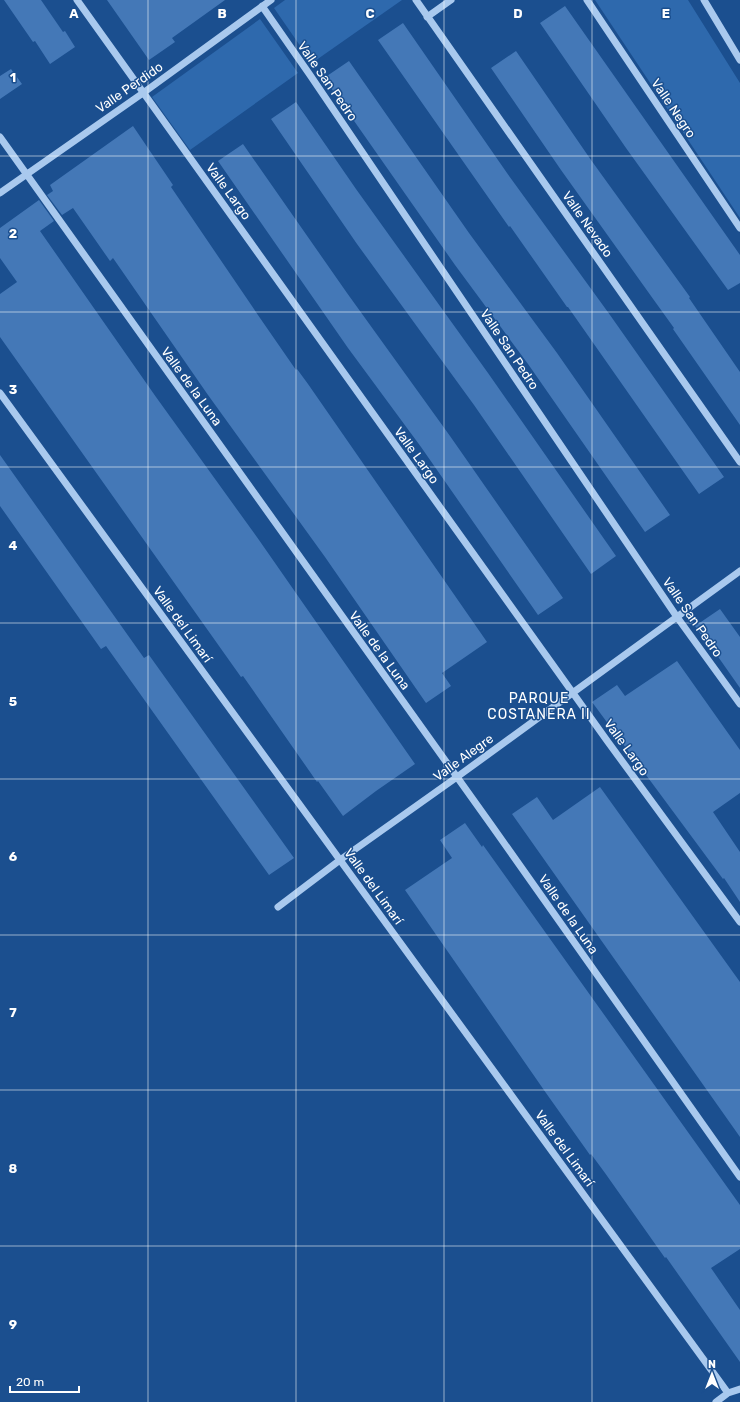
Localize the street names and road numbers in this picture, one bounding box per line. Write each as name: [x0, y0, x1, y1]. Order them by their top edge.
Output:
street label: Valle San Pedro: [295, 39, 361, 124]
street label: Valle Perdido: [93, 59, 166, 116]
street label: Valle Negro: [647, 76, 699, 141]
street label: Valle Largo: [202, 160, 254, 223]
street label: Valle Nevado: [559, 188, 616, 260]
street label: Valle San Pedro: [477, 306, 542, 392]
street label: Valle de la Luna: [158, 344, 225, 429]
street label: Valle Largo: [390, 424, 442, 487]
street label: Valle San Pedro: [660, 575, 726, 660]
street label: Valle del Limarí: [150, 583, 216, 666]
street label: Valle de la Luna: [346, 608, 413, 693]
street label: Valle Largo: [600, 716, 652, 779]
street label: Valle Alegre: [430, 731, 497, 785]
street label: Valle del Limarí: [341, 845, 407, 928]
street label: Valle de la Luna: [536, 872, 602, 957]
street label: Valle del Limarí: [532, 1107, 598, 1190]

